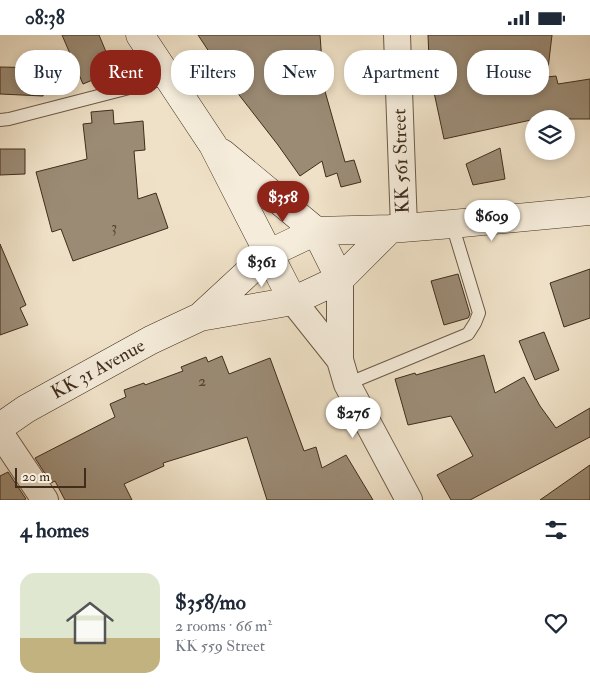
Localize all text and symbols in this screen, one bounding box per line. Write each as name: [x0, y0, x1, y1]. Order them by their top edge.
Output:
text: 08:38: [25, 6, 65, 30]
chip: Buy: [15, 50, 80, 95]
chip: Rent: [90, 50, 161, 95]
chip: Filters: [171, 50, 254, 95]
chip: New: [264, 50, 334, 95]
chip: Apartment: [344, 50, 457, 95]
chip: House: [467, 50, 549, 95]
street label: KK 561 Street: [387, 108, 415, 214]
map controls: [525, 110, 575, 160]
button: layers: [525, 110, 575, 160]
pin: $358: [253, 181, 313, 223]
text: $358: [268, 187, 298, 207]
pin: $609: [462, 199, 522, 242]
text: $609: [475, 206, 509, 226]
house number: 3: [111, 217, 117, 237]
pin: $361: [232, 245, 292, 288]
text: $361: [248, 252, 276, 272]
street label: KK 31 Avenue: [47, 333, 149, 405]
house number: 2: [198, 371, 206, 391]
pin: $276: [323, 397, 383, 439]
text: $276: [337, 403, 369, 423]
scale bar: [15, 465, 86, 488]
text: 20 m: [22, 468, 50, 485]
icon: filters: [542, 516, 570, 544]
text: 4 homes: [20, 517, 89, 544]
text: $358/mo: [175, 589, 246, 616]
icon: home: [60, 593, 120, 653]
icon: heart: [542, 609, 570, 637]
text: 2 rooms · 66 m²: [175, 616, 272, 636]
text: KK 559 Street: [175, 636, 265, 656]

